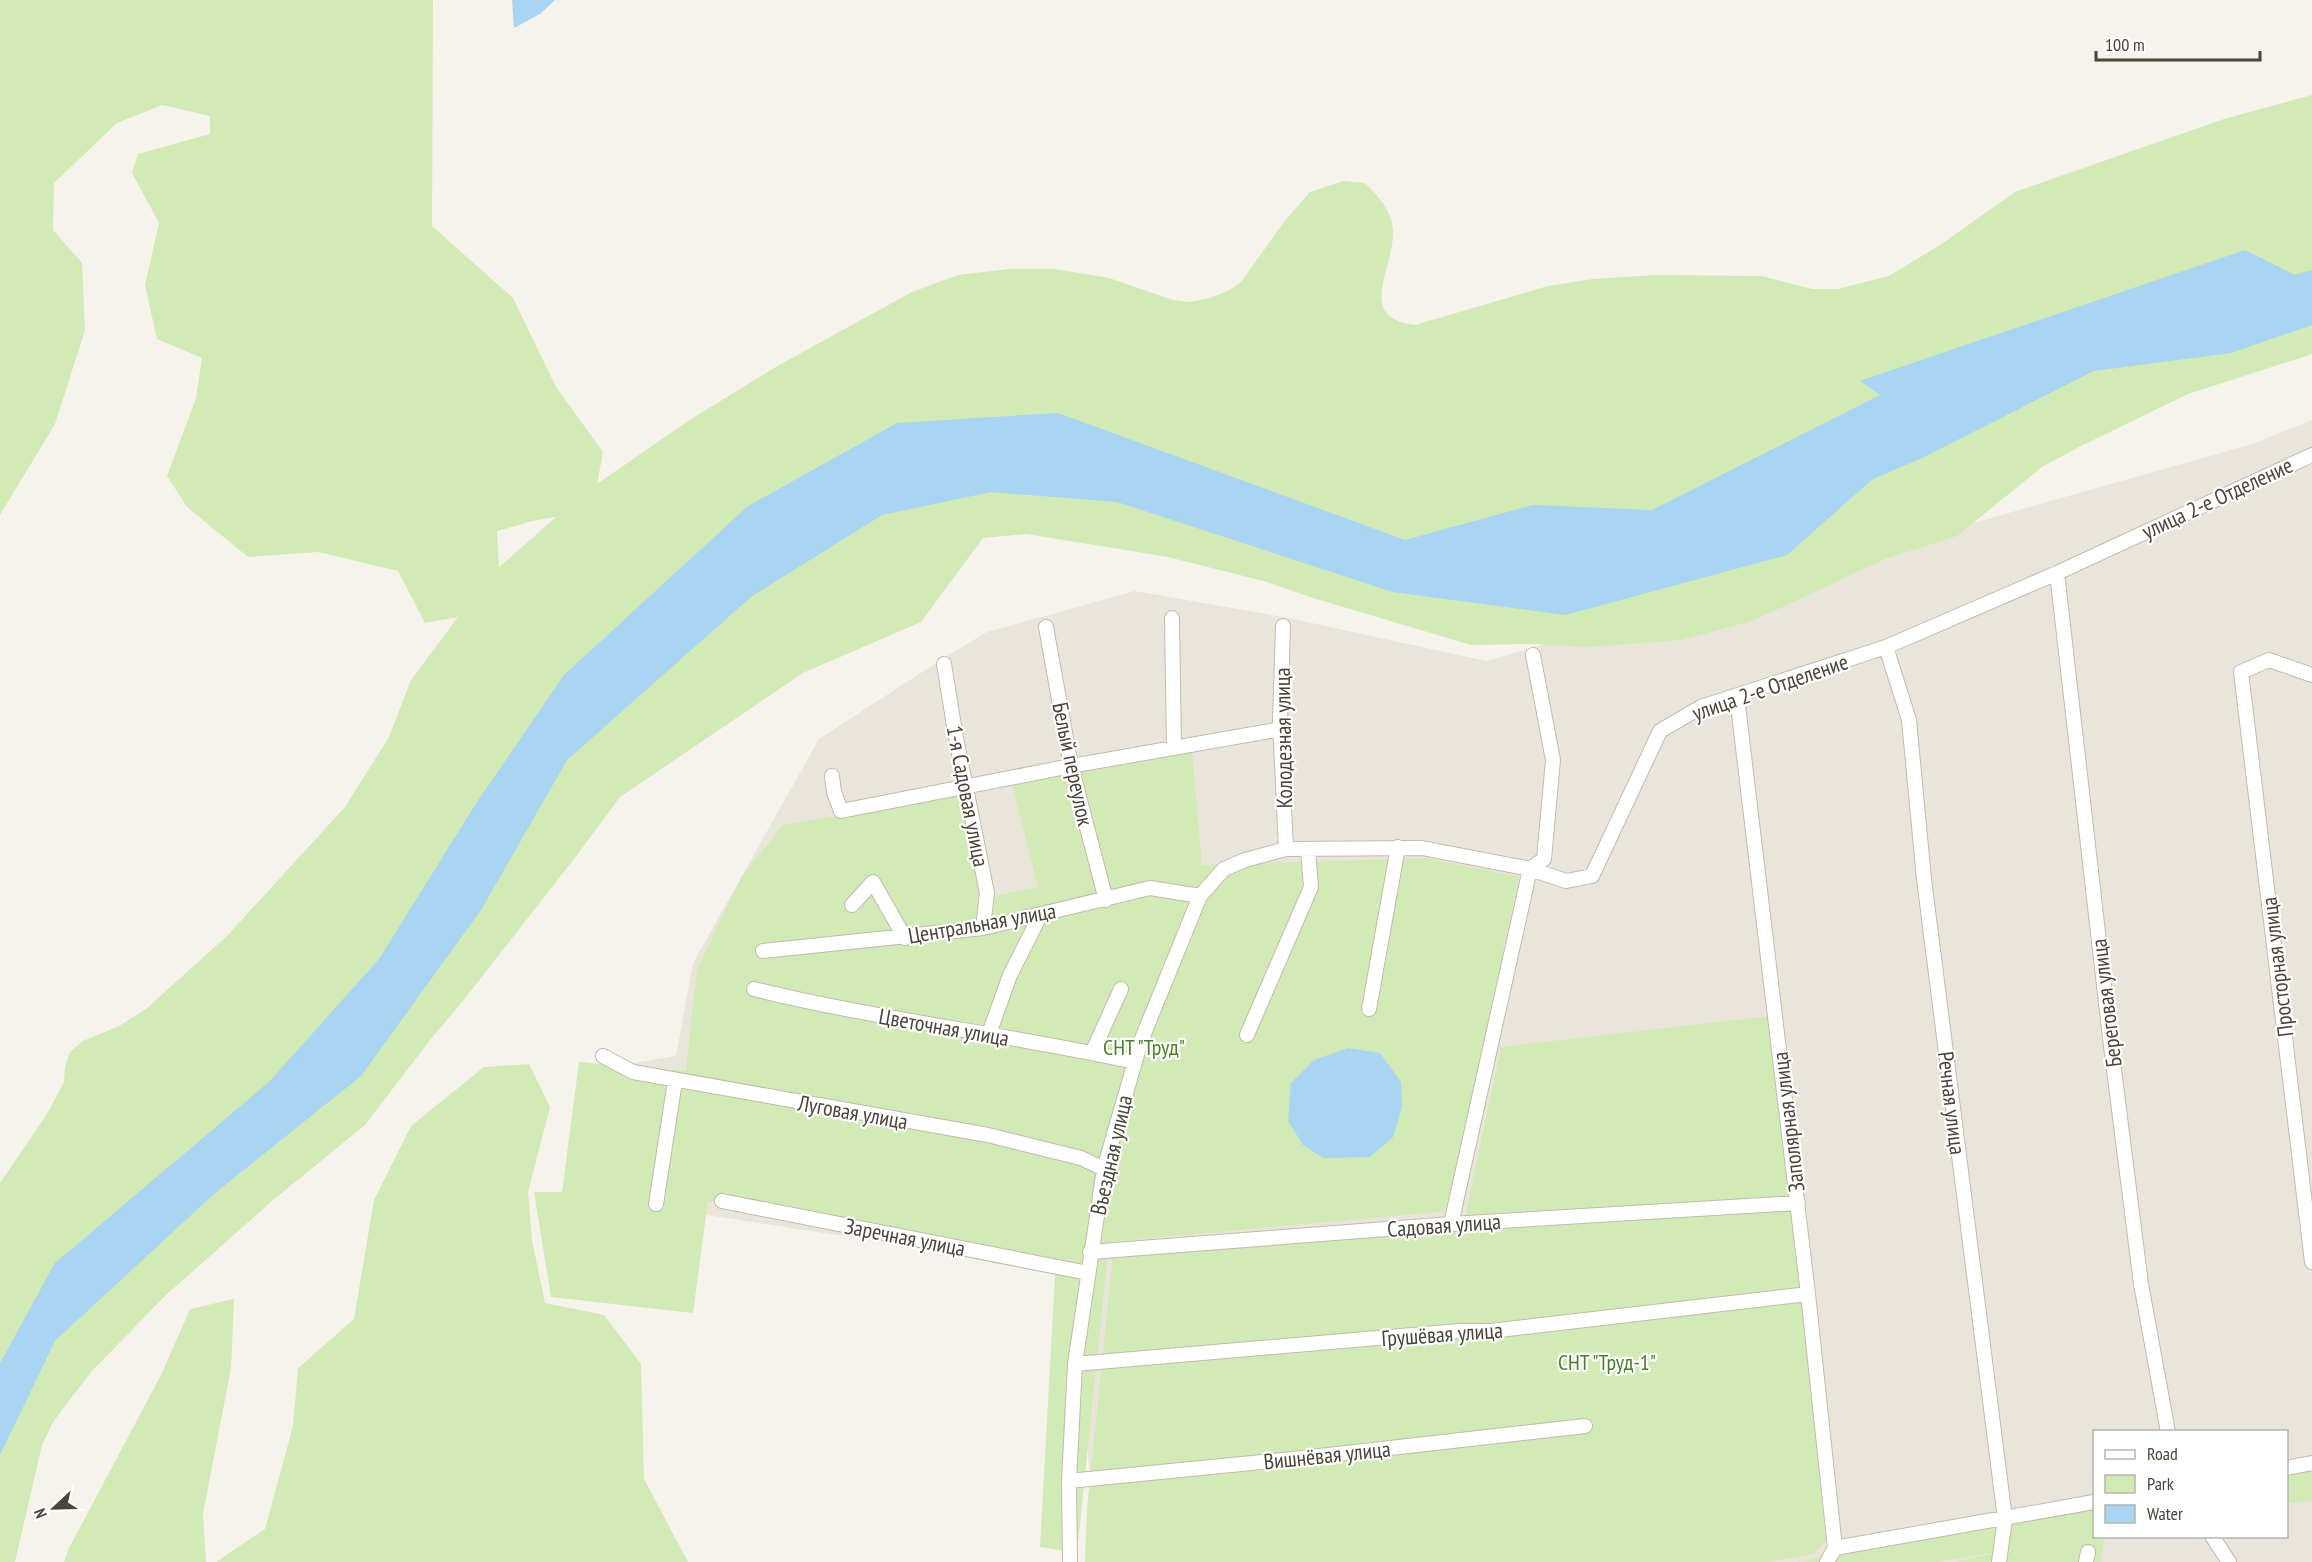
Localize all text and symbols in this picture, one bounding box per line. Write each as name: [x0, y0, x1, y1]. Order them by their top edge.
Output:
scale bar: [2096, 24, 2260, 62]
text: 100 m: [2105, 33, 2145, 56]
street label: улица 2-е Отделение: [2137, 451, 2297, 545]
street label: улица 2-е Отделение: [1688, 647, 1852, 727]
street label: Колодезная улица: [1268, 667, 1298, 809]
street label: Белый переулок: [1046, 700, 1100, 829]
street label: 1-я Садовая улица: [941, 723, 995, 869]
street label: Просторная улица: [2255, 895, 2299, 1039]
street label: Центральная улица: [906, 896, 1058, 950]
street label: Береговая улица: [2084, 937, 2128, 1069]
street label: Цветочная улица: [877, 1002, 1011, 1052]
park label: СНТ "Труд": [1103, 1033, 1185, 1061]
street label: Заполярная улица: [1766, 1050, 1810, 1194]
street label: Речная улица: [1932, 1050, 1972, 1156]
street label: Луговая улица: [795, 1088, 910, 1135]
street label: Въездная улица: [1084, 1092, 1138, 1218]
street label: Садовая улица: [1386, 1207, 1502, 1243]
street label: Заречная улица: [842, 1212, 968, 1262]
street label: Грушёвая улица: [1380, 1316, 1504, 1352]
park label: СНТ "Труд-1": [1558, 1348, 1656, 1376]
legend: [2093, 1430, 2288, 1538]
street label: Вишнёвая улица: [1262, 1434, 1392, 1476]
text: Road: [2147, 1442, 2178, 1465]
text: Park: [2147, 1472, 2174, 1495]
north arrow: [24, 1478, 84, 1538]
text: Water: [2147, 1502, 2183, 1525]
text: N: [29, 1506, 51, 1521]

